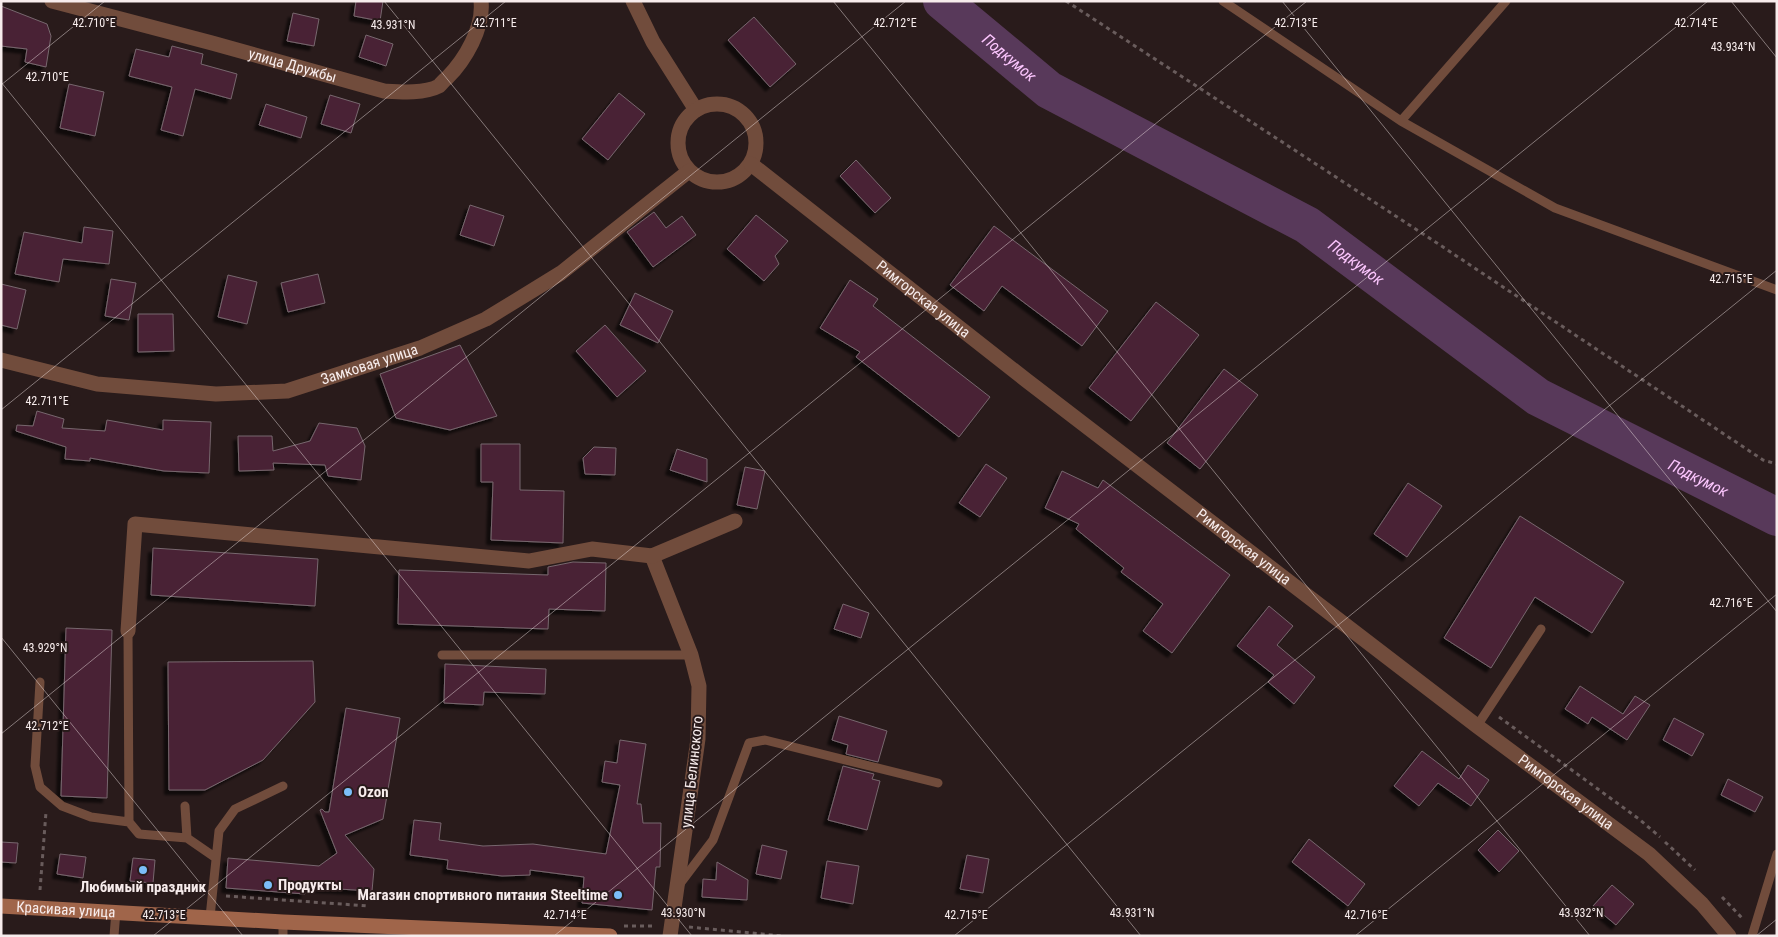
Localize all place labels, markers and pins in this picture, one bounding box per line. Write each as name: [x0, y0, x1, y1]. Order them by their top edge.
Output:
place label: Ozon: [358, 783, 389, 801]
marker: Ozon: [342, 786, 354, 798]
marker: Любимый праздник: [137, 864, 149, 876]
place label: Продукты: [278, 876, 342, 894]
place label: Любимый праздник: [80, 878, 207, 896]
marker: Продукты: [262, 879, 274, 891]
place label: Магазин спортивного питания Steeltime: [358, 886, 608, 904]
marker: Магазин спортивного питания Steeltime: [612, 889, 624, 901]

